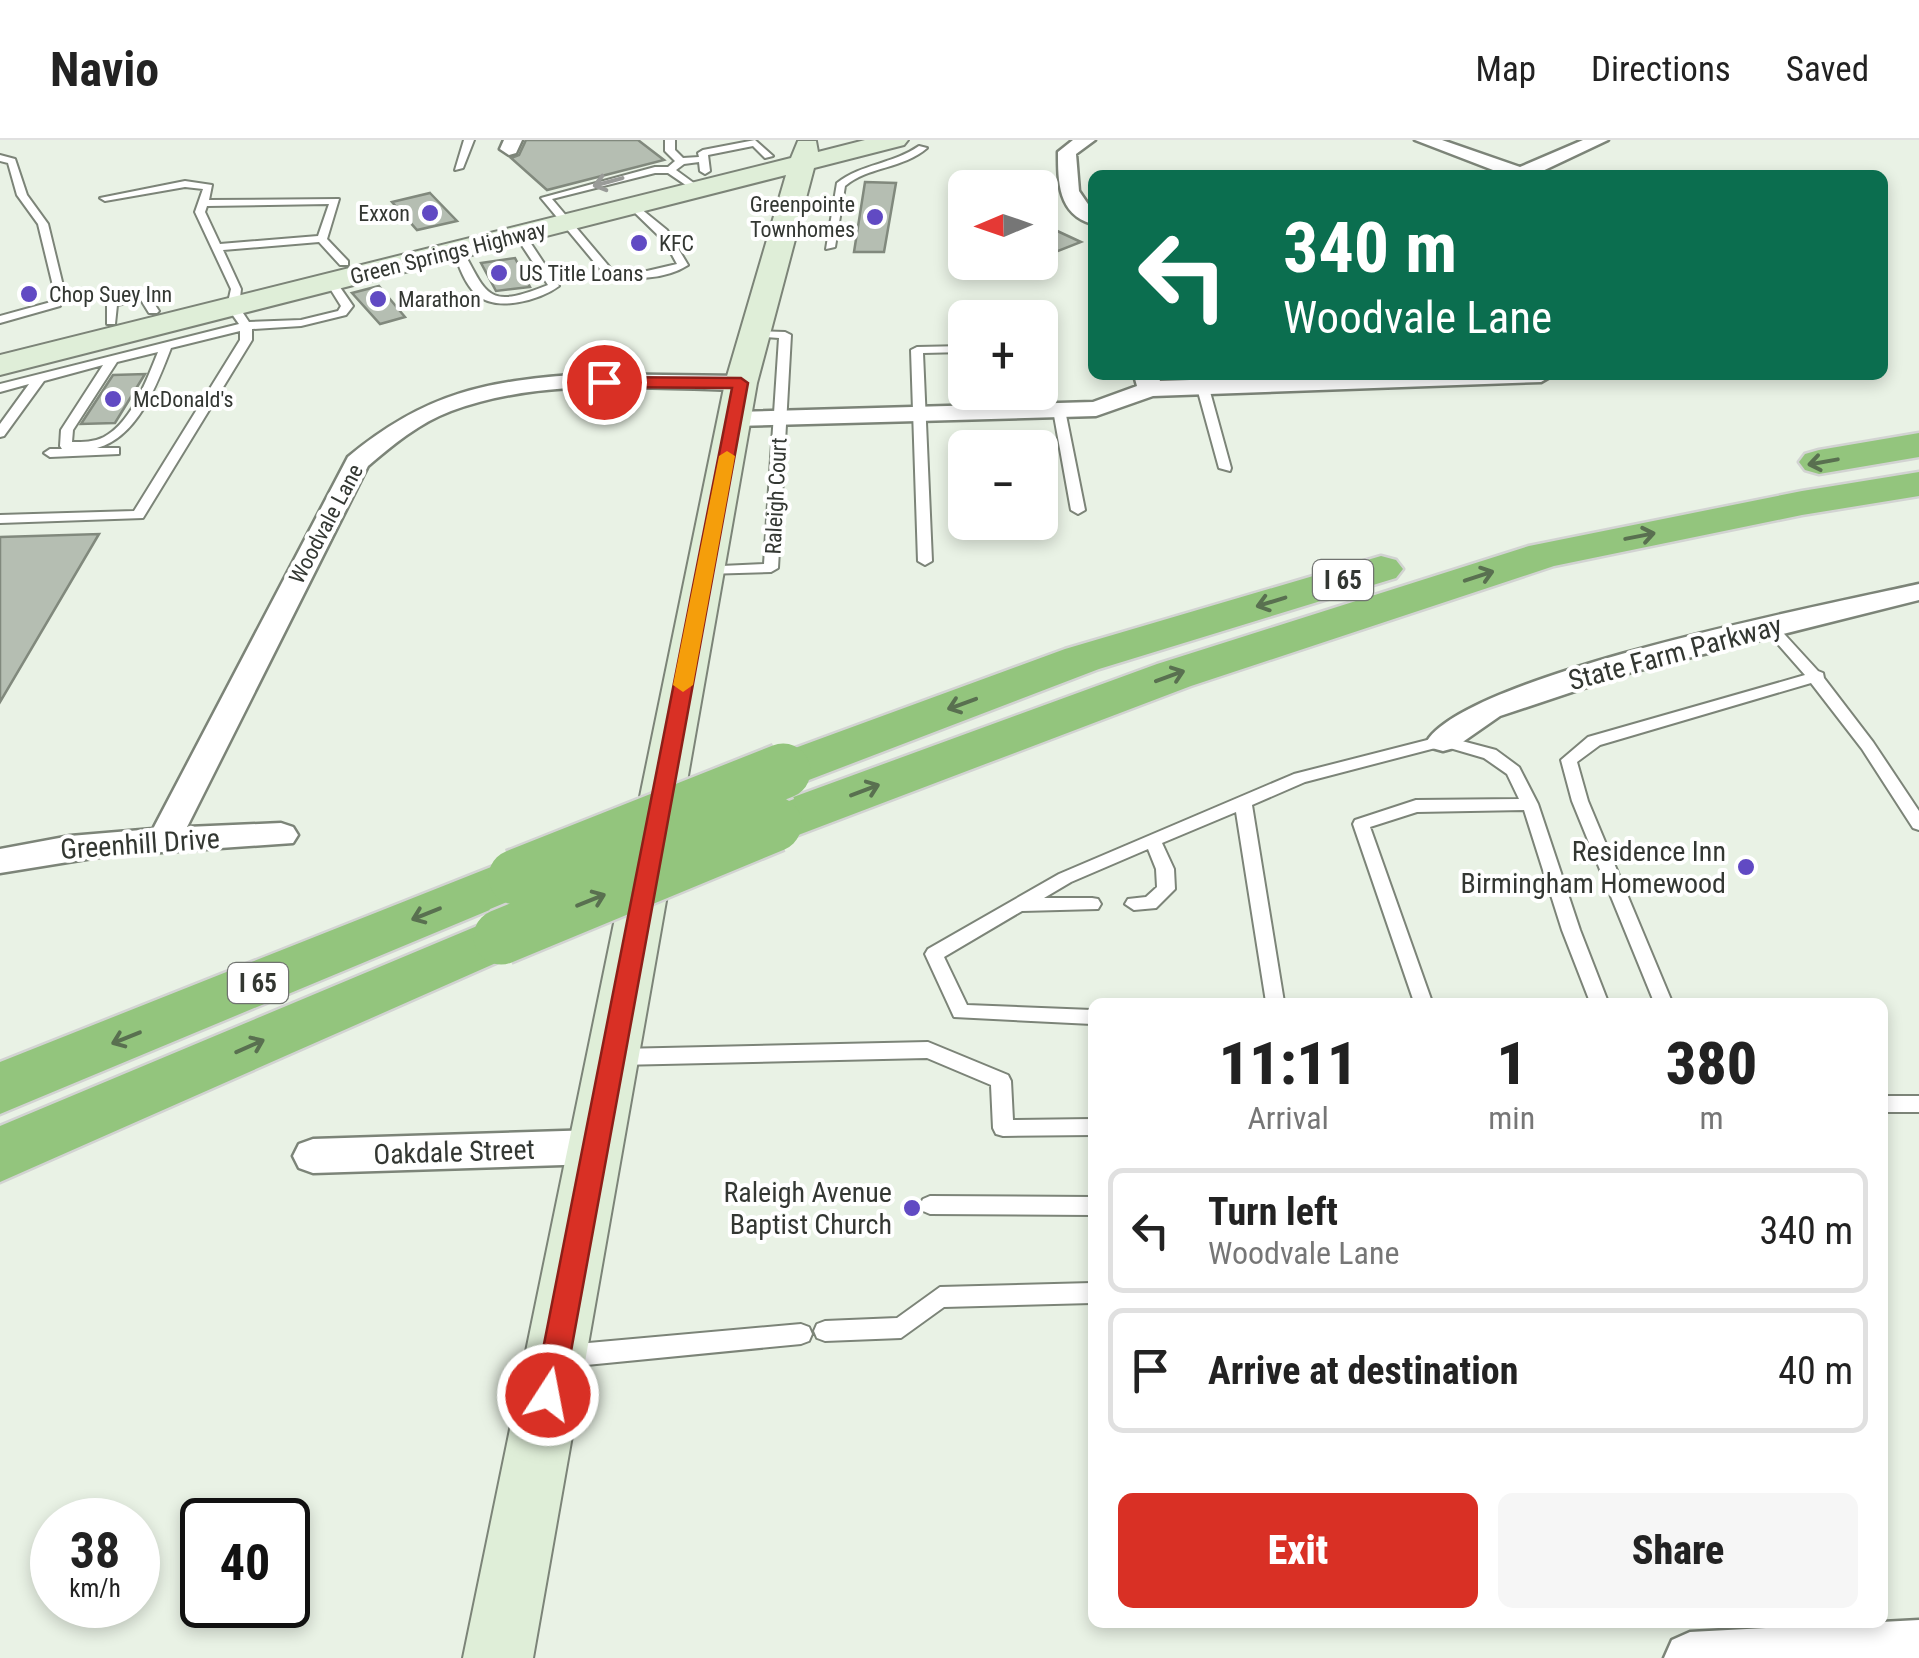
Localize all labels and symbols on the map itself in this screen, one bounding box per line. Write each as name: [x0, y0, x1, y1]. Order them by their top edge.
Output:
north arrow: [948, 170, 1058, 280]
one-way arrow: [593, 174, 625, 192]
place label: Greenpointe Townhomes: [750, 192, 855, 242]
place label: Exxon: [358, 201, 410, 226]
marker: Exxon: [419, 202, 441, 224]
marker: Greenpointe Townhomes: [864, 206, 886, 228]
street label: Green Springs Highway: [348, 217, 548, 289]
place label: KFC: [659, 231, 694, 256]
marker: KFC: [628, 232, 650, 254]
place label: US Title Loans: [519, 261, 644, 286]
marker: US Title Loans: [488, 262, 510, 284]
place label: Chop Suey Inn: [49, 282, 172, 307]
marker: Chop Suey Inn: [18, 283, 40, 305]
place label: Marathon: [398, 287, 481, 312]
marker: Marathon: [367, 288, 389, 310]
pin: [562, 340, 647, 425]
place label: McDonald's: [133, 387, 234, 412]
marker: McDonald's: [102, 388, 124, 410]
street label: Raleigh Court: [760, 437, 792, 555]
one-way arrow: [1807, 453, 1840, 472]
street label: Woodvale Lane: [284, 460, 368, 588]
one-way arrow: [1623, 525, 1655, 544]
road number: I 65: [1313, 560, 1373, 600]
one-way arrow: [1463, 566, 1494, 584]
one-way arrow: [1256, 594, 1287, 612]
street label: State Farm Parkway: [1565, 609, 1786, 697]
one-way arrow: [1153, 666, 1185, 684]
one-way arrow: [948, 696, 979, 714]
one-way arrow: [849, 780, 880, 798]
street label: Greenhill Drive: [59, 822, 221, 866]
place label: Residence Inn Birmingham Homewood: [1461, 835, 1726, 900]
marker: Residence Inn Birmingham Homewood: [1735, 856, 1757, 878]
one-way arrow: [575, 889, 606, 907]
one-way arrow: [411, 906, 442, 924]
road number: I 65: [228, 963, 288, 1003]
one-way arrow: [111, 1030, 141, 1048]
one-way arrow: [234, 1036, 265, 1054]
street label: Oakdale Street: [373, 1133, 535, 1171]
place label: Raleigh Avenue Baptist Church: [723, 1176, 892, 1241]
marker: Raleigh Avenue Baptist Church: [901, 1197, 923, 1219]
position arrow: [496, 1343, 600, 1447]
speed limit sign: 40: [180, 1498, 310, 1628]

